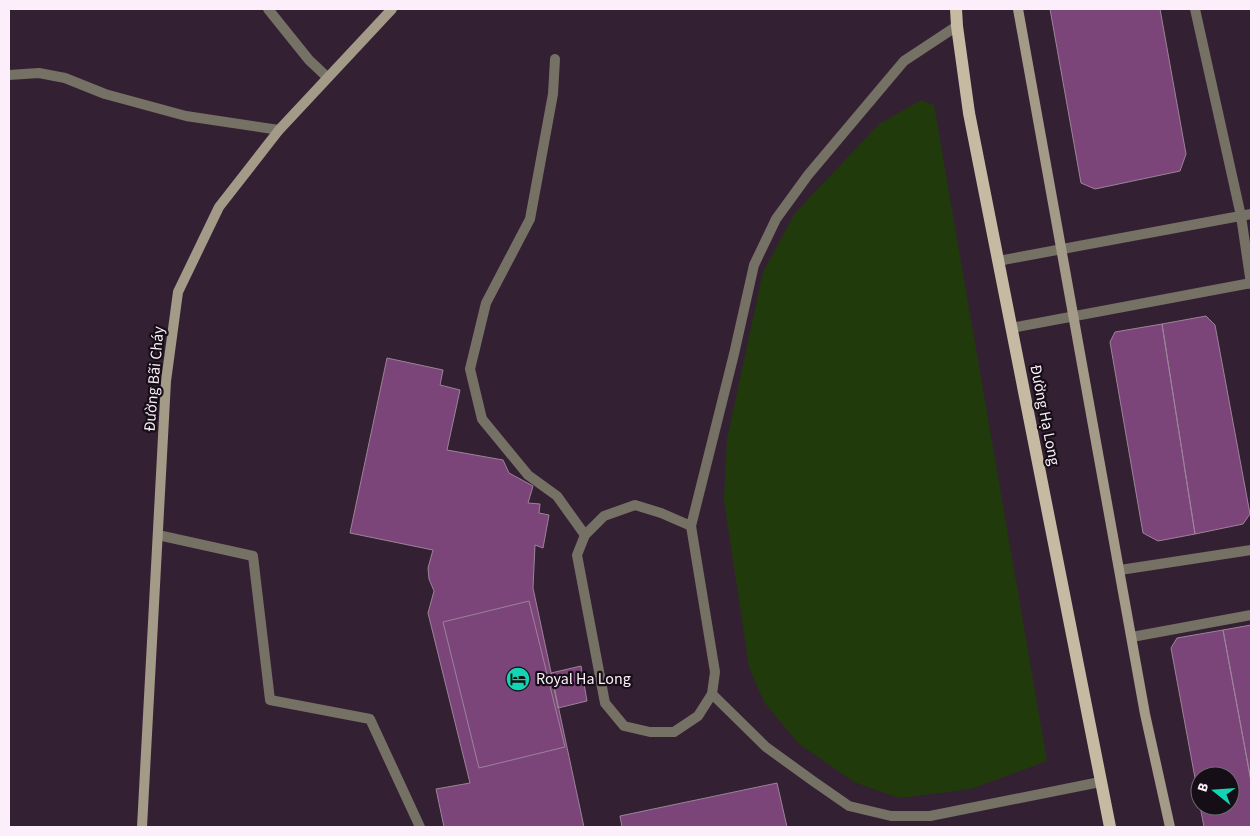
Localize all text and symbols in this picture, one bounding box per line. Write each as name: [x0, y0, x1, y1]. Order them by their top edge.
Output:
street label: Đường Bãi Cháy: [138, 325, 170, 433]
street label: Đường Hạ Long: [1024, 363, 1066, 467]
hotel icon: Royal Ha Long: [505, 666, 531, 692]
place label: Royal Ha Long: [536, 668, 631, 690]
north arrow: [1190, 766, 1240, 816]
text: B: [1193, 780, 1214, 794]

